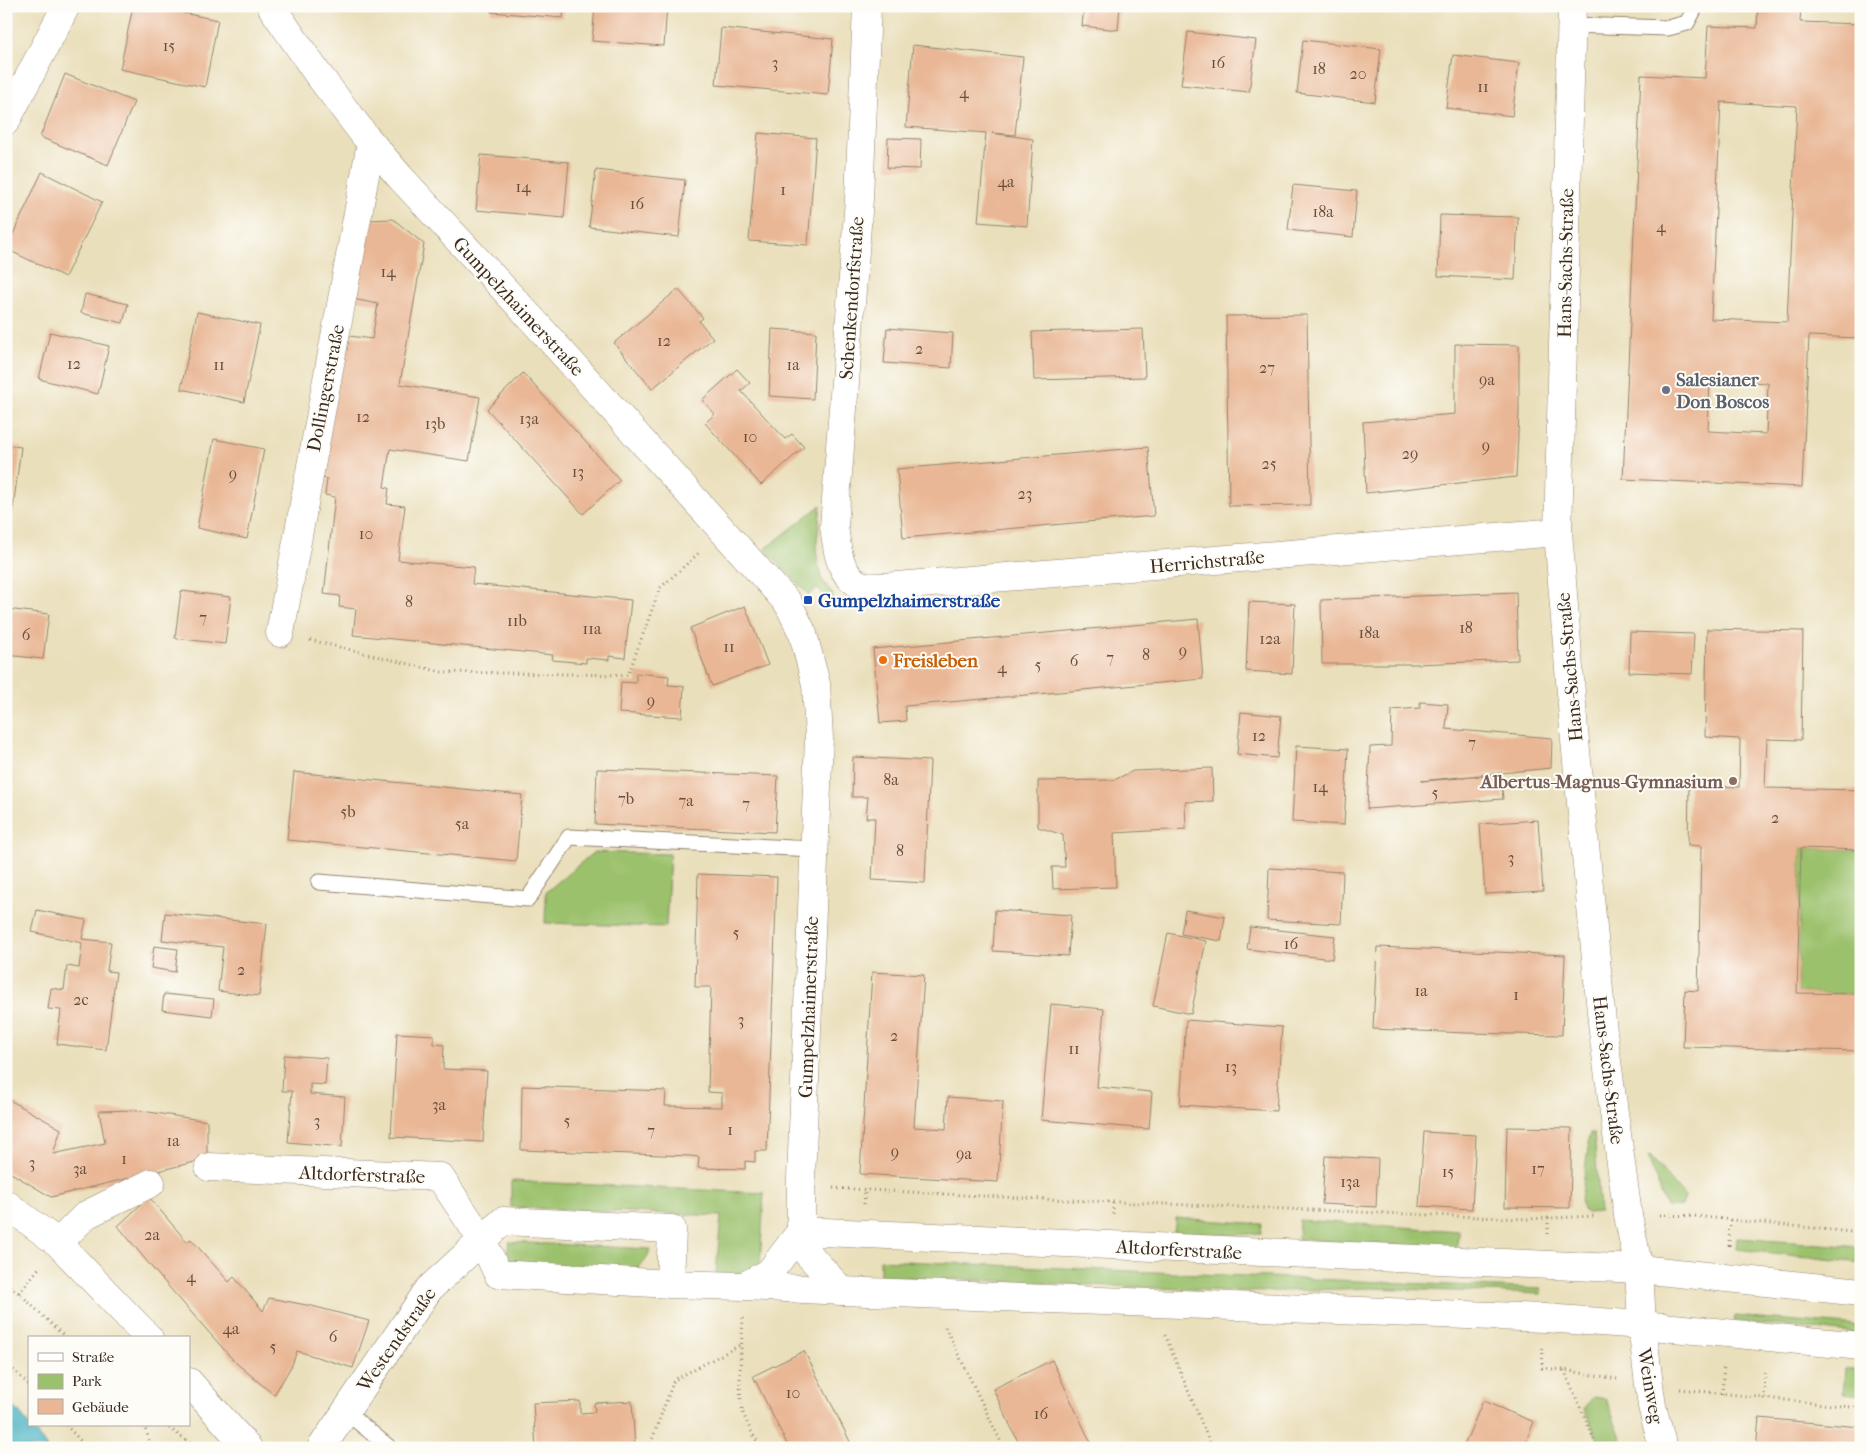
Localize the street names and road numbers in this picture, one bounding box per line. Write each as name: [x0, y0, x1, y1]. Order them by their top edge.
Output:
street label: Hans-Sachs-Straße: [1554, 188, 1578, 338]
street label: Schenkendorfstraße: [835, 216, 869, 380]
street label: Gumpelzhaimerstraße: [448, 233, 588, 381]
street label: Dollingerstraße: [303, 323, 349, 454]
street label: Herrichstraße: [1149, 546, 1265, 578]
street label: Hans-Sachs-Straße: [1553, 591, 1587, 742]
street label: Gumpelzhaimerstraße: [795, 916, 823, 1098]
street label: Hans-Sachs-Straße: [1588, 995, 1628, 1146]
street label: Altdorferstraße: [298, 1162, 425, 1188]
street label: Altdorferstraße: [1114, 1236, 1242, 1264]
street label: Westendstraße: [352, 1283, 441, 1397]
street label: Weinweg: [1632, 1346, 1668, 1427]

